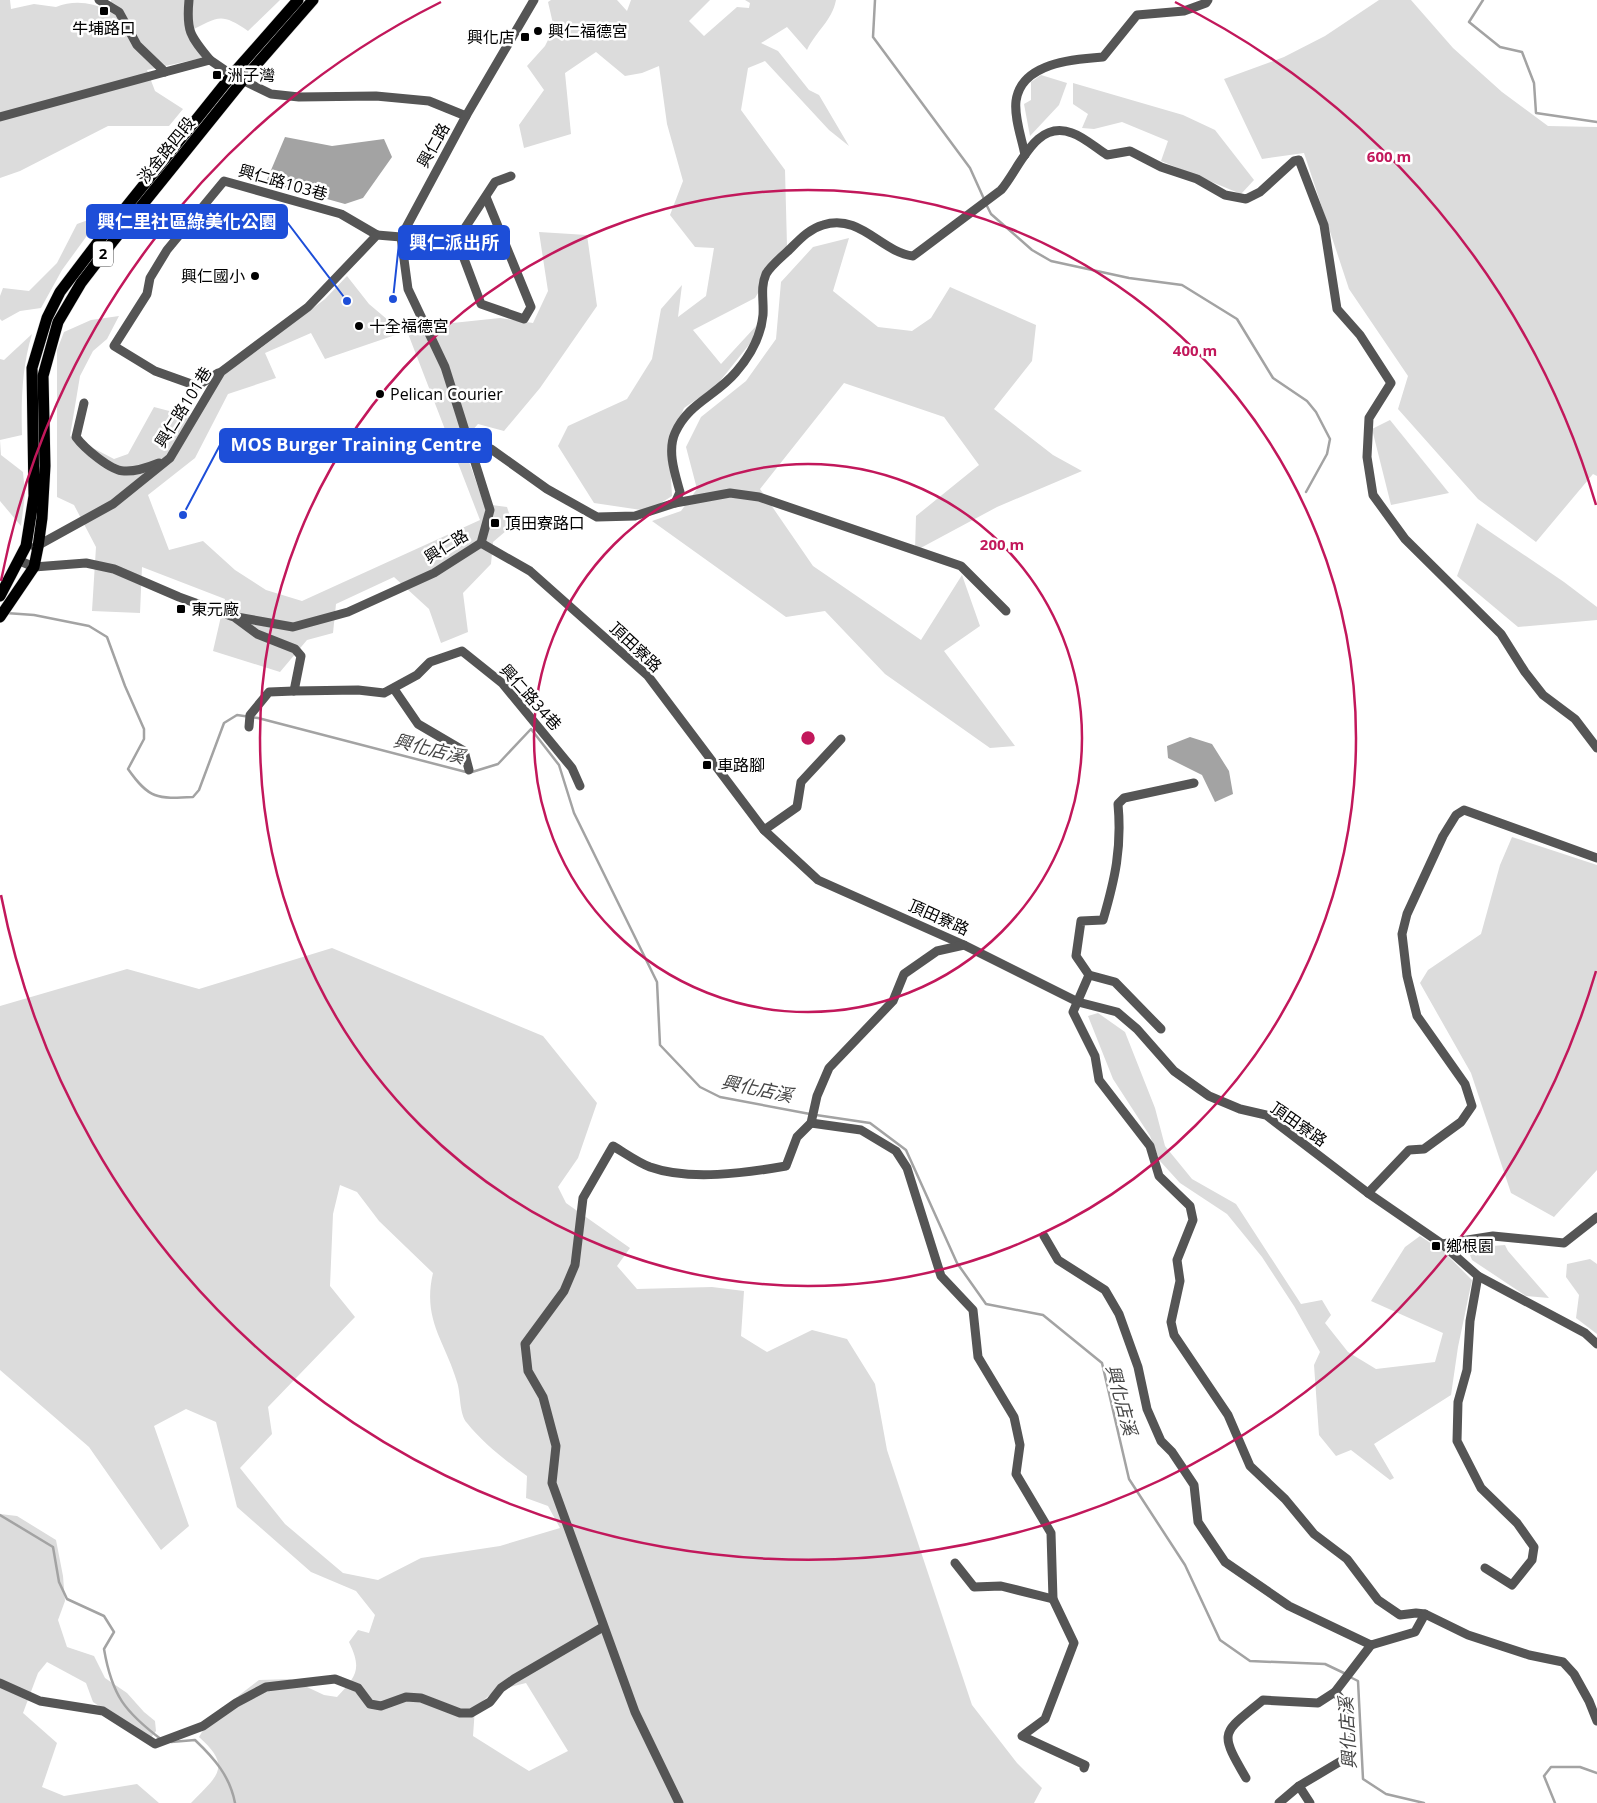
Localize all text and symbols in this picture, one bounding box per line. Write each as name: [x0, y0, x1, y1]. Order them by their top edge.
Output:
marker: 牛埔路口: [98, 5, 110, 17]
place label: 牛埔路口: [72, 17, 136, 39]
place label: 興仁福德宮: [548, 20, 628, 42]
marker: 興仁福德宮: [532, 25, 544, 37]
place label: 興化店: [467, 26, 515, 48]
marker: 興化店: [519, 31, 531, 43]
place label: 洲子灣: [227, 64, 275, 86]
marker: 洲子灣: [211, 69, 223, 81]
street label: 淡金路四段: [132, 112, 200, 188]
street label: 興仁路: [412, 119, 454, 171]
text: 600 m: [1367, 146, 1411, 166]
street label: 興仁路103巷: [236, 159, 330, 205]
callout: 興仁里社區綠美化公園: [87, 205, 287, 238]
text: 興仁里社區綠美化公園: [97, 209, 277, 233]
callout: 興仁派出所: [399, 226, 509, 259]
text: 興仁派出所: [409, 230, 499, 254]
road number: 2: [93, 242, 113, 266]
place label: 興仁國小: [181, 265, 245, 287]
marker: 興仁國小: [249, 270, 261, 282]
place label: 十全福德宮: [369, 315, 449, 337]
marker: 十全福德宮: [353, 320, 365, 332]
text: 400 m: [1173, 340, 1217, 360]
street label: 興仁路101巷: [149, 362, 217, 452]
place label: Pelican Courier: [390, 383, 503, 405]
marker: Pelican Courier: [374, 388, 386, 400]
callout: MOS Burger Training Centre: [220, 429, 491, 462]
text: MOS Burger Training Centre: [230, 432, 482, 456]
place label: 頂田寮路口: [505, 512, 585, 534]
marker: 頂田寮路口: [489, 517, 501, 529]
street label: 興仁路: [420, 524, 472, 568]
text: 200 m: [980, 534, 1024, 554]
place label: 東元廠: [191, 598, 239, 620]
marker: 東元廠: [175, 603, 187, 615]
street label: 頂田寮路: [605, 617, 667, 677]
street label: 興仁路34巷: [495, 659, 567, 735]
water label: 興化店溪: [391, 728, 470, 769]
centre of rings: [799, 729, 817, 747]
place label: 車路腳: [717, 754, 765, 776]
marker: 車路腳: [701, 759, 713, 771]
street label: 頂田寮路: [905, 894, 973, 940]
water label: 興化店溪: [719, 1069, 798, 1108]
street label: 頂田寮路: [1266, 1097, 1332, 1151]
place label: 鄉根園: [1446, 1235, 1494, 1257]
marker: 鄉根園: [1430, 1240, 1442, 1252]
water label: 興化店溪: [1101, 1362, 1144, 1441]
water label: 興化店溪: [1333, 1693, 1361, 1770]

